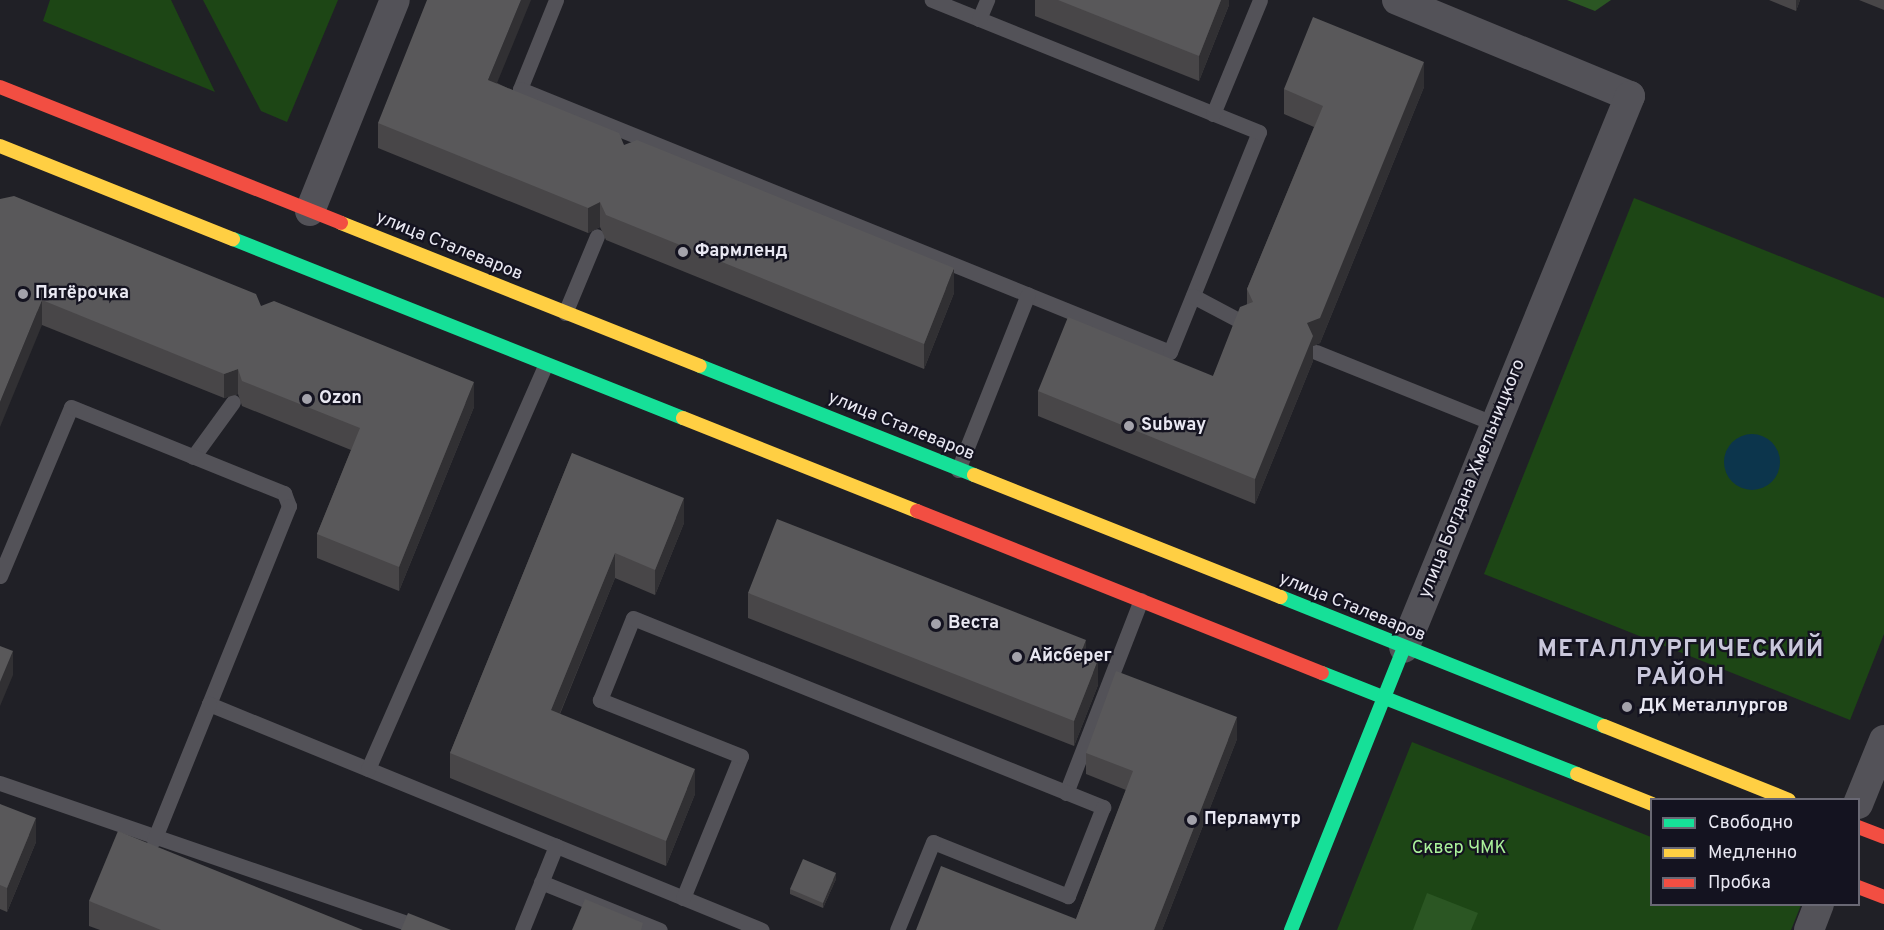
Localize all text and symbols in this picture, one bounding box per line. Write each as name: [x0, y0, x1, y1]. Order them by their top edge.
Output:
street label: улица Сталеваров: [372, 208, 526, 286]
place label: Фармленд: [695, 241, 787, 263]
marker: Фармленд: [676, 245, 690, 259]
place label: Пятёрочка: [35, 283, 129, 305]
marker: Пятёрочка: [16, 287, 30, 301]
street label: улица Богдана Хмельницкого: [1415, 356, 1531, 602]
place label: Ozon: [319, 388, 362, 410]
street label: улица Сталеваров: [824, 388, 978, 466]
marker: Ozon: [300, 392, 314, 406]
place label: Subway: [1141, 415, 1206, 437]
marker: Subway: [1122, 419, 1136, 433]
street label: улица Сталеваров: [1275, 569, 1429, 647]
place label: Веста: [948, 613, 999, 635]
marker: Веста: [929, 617, 943, 631]
district label: МЕТАЛЛУРГИЧЕСКИЙ РАЙОН: [1537, 637, 1825, 693]
place label: Айсберег: [1029, 646, 1112, 668]
marker: Айсберег: [1010, 650, 1024, 664]
place label: ДК Металлургов: [1639, 696, 1788, 718]
marker: ДК Металлургов: [1620, 700, 1634, 714]
legend: [1650, 798, 1860, 906]
place label: Перламутр: [1204, 809, 1301, 831]
text: Свободно: [1708, 812, 1793, 835]
marker: Перламутр: [1185, 813, 1199, 827]
park label: Сквер ЧМК: [1412, 838, 1506, 860]
text: Медленно: [1708, 842, 1797, 865]
text: Пробка: [1708, 872, 1771, 895]

